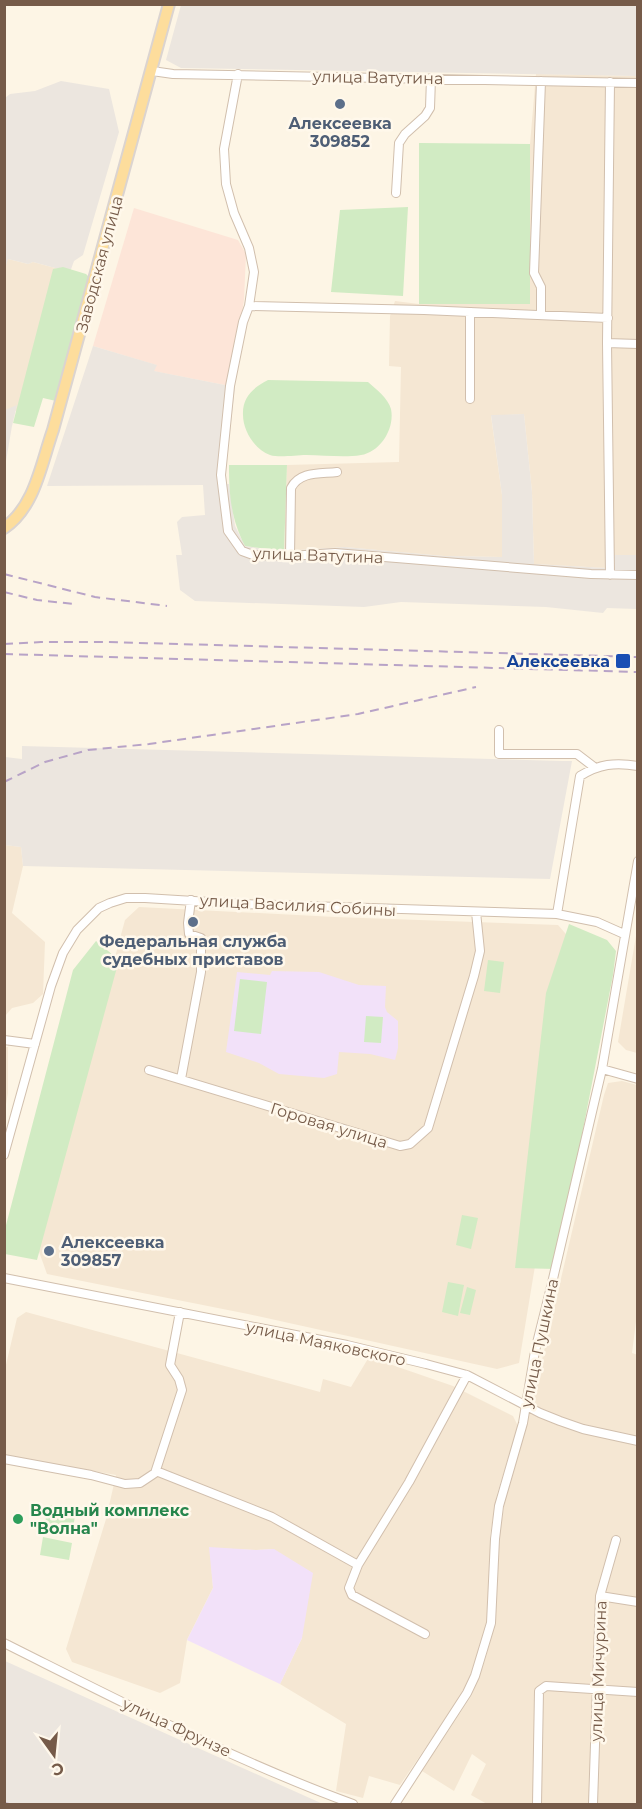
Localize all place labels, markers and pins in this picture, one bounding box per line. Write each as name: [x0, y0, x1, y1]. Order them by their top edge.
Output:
marker: Алексеевка 309852: [333, 97, 347, 111]
place label: Алексеевка 309852: [288, 114, 392, 151]
place label: Алексеевка: [507, 652, 610, 671]
marker: Алексеевка: [614, 652, 632, 670]
marker: Федеральная служба судебных приставов: [186, 915, 200, 929]
place label: Федеральная служба судебных приставов: [99, 932, 287, 969]
place label: Алексеевка 309857: [60, 1233, 165, 1270]
marker: Алексеевка 309857: [42, 1244, 56, 1258]
place label: Водный комплекс "Волна": [30, 1501, 190, 1538]
marker: Водный комплекс "Волна": [11, 1512, 25, 1526]

